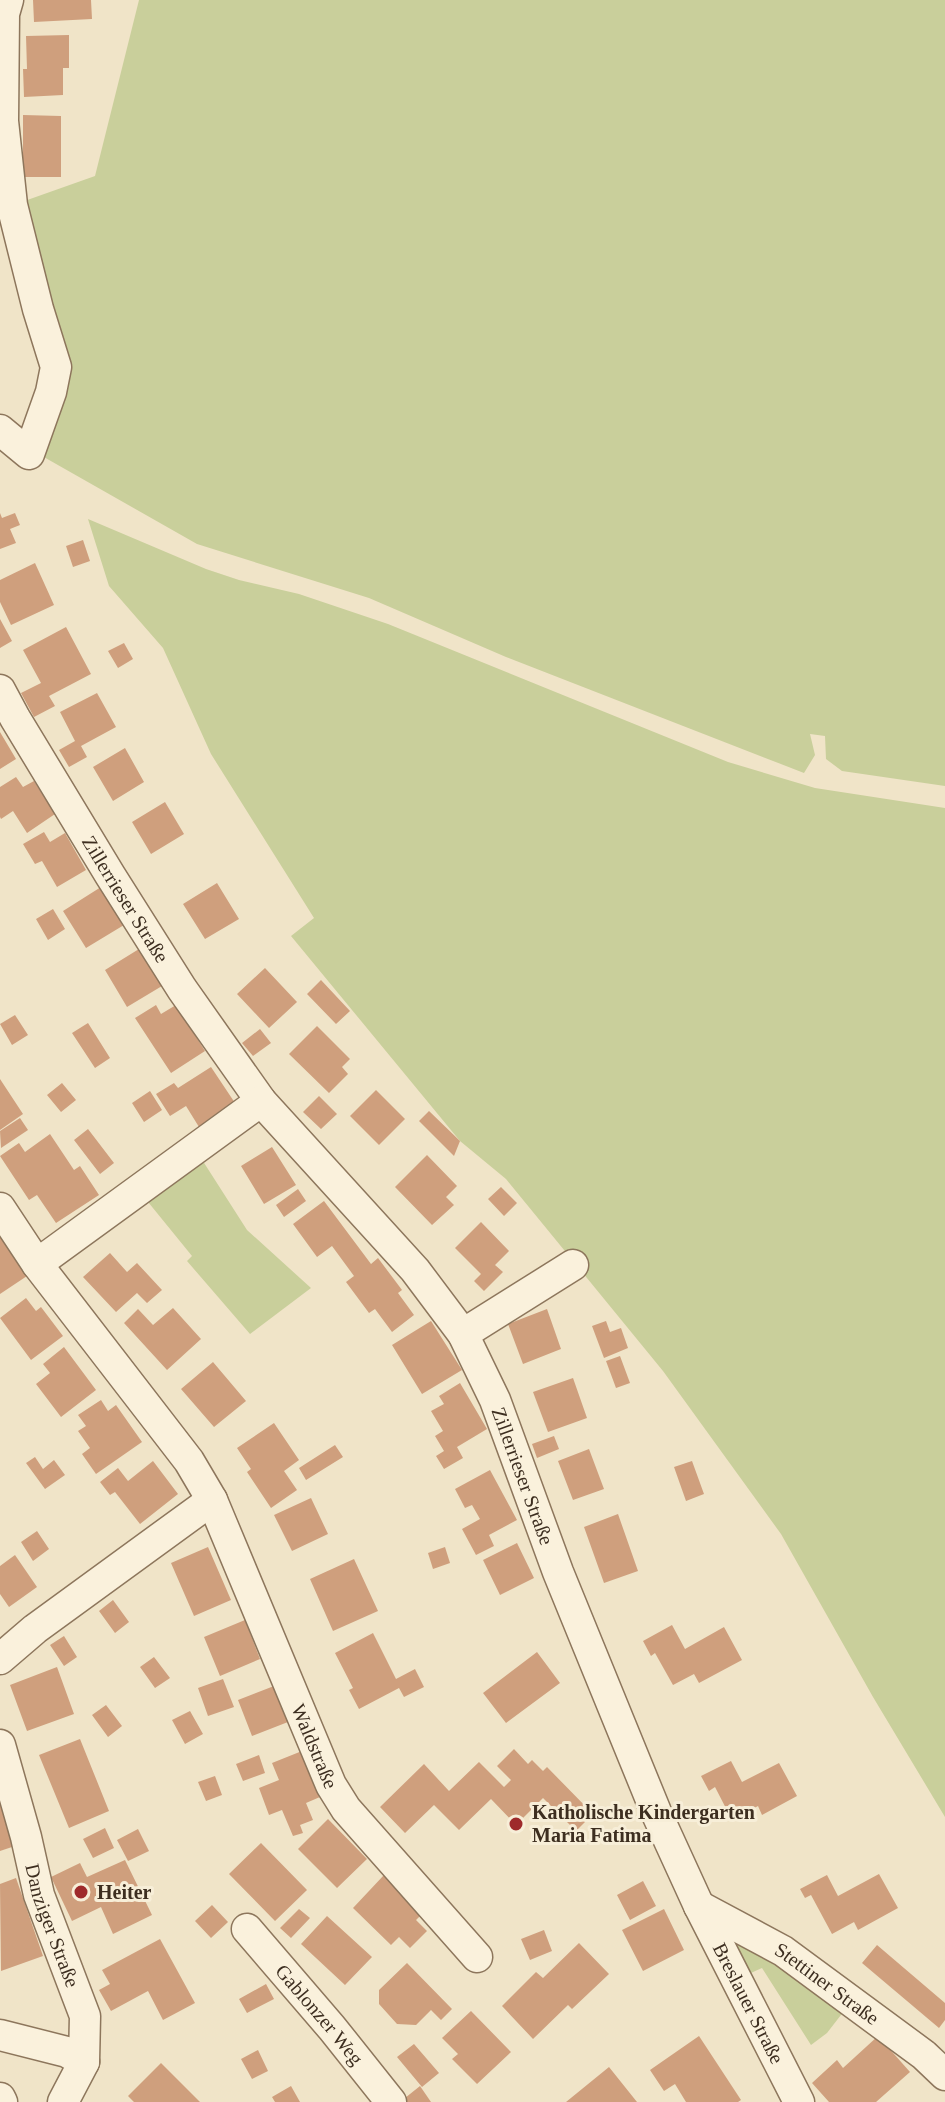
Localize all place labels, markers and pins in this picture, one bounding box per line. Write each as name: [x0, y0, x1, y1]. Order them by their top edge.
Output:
place label: Katholische Kindergarten Maria Fatima: [532, 1801, 755, 1846]
marker: Katholische Kindergarten Maria Fatima: [507, 1815, 525, 1833]
place label: Heiter: [97, 1881, 152, 1903]
marker: Heiter: [72, 1883, 90, 1901]

